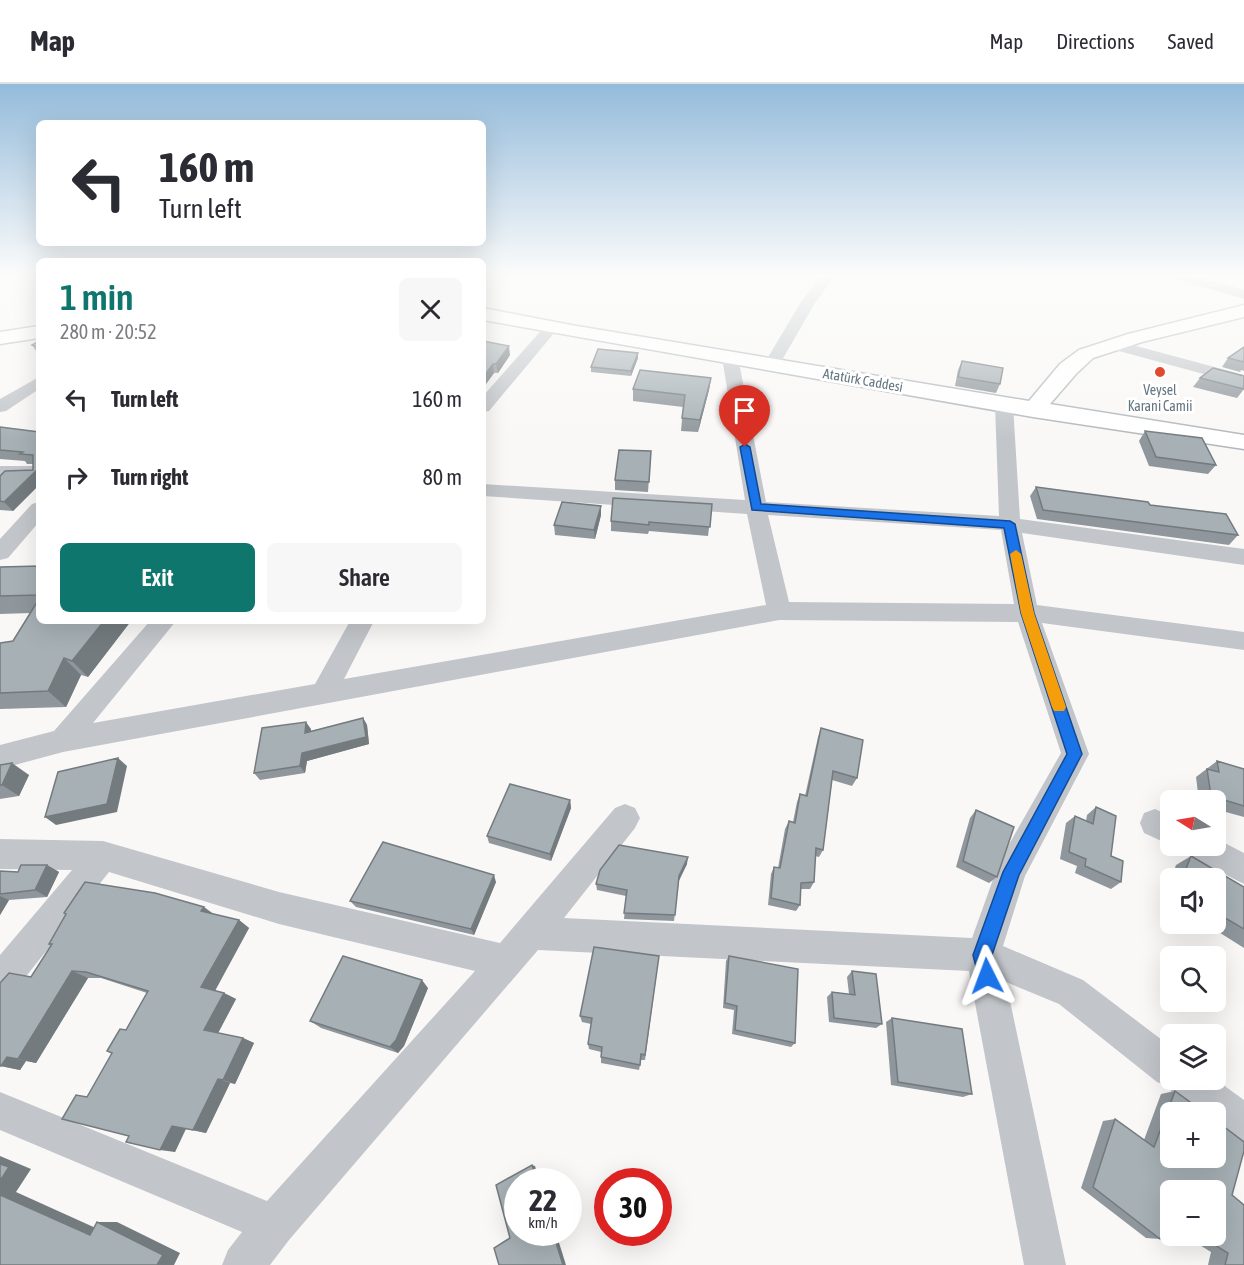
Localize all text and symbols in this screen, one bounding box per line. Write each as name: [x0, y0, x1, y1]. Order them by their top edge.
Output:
text: Map: [30, 25, 75, 57]
text: Map: [989, 29, 1023, 53]
text: Directions: [1056, 29, 1135, 53]
text: Saved: [1168, 29, 1214, 53]
text: 160 m: [159, 143, 254, 191]
icon: left: [60, 144, 138, 222]
text: Turn left: [159, 193, 242, 224]
text: 1 min: [60, 276, 134, 318]
button: close: [399, 278, 462, 341]
text: 280 m · 20:52: [60, 320, 157, 343]
street label: Atatürk Caddesi: [822, 365, 904, 395]
marker: Veysel Karani Camii: [1153, 365, 1167, 379]
place label: Veysel Karani Camii: [1128, 382, 1192, 414]
icon: left: [60, 383, 93, 416]
pin: [719, 385, 770, 447]
text: Turn left: [111, 386, 178, 412]
text: 160 m: [412, 386, 462, 412]
icon: arrive: [728, 394, 761, 427]
icon: right: [60, 461, 93, 494]
text: Turn right: [111, 464, 188, 490]
text: 80 m: [422, 464, 462, 490]
button: Exit: [60, 543, 255, 612]
button: Share: [267, 543, 462, 612]
north arrow: [1160, 790, 1226, 856]
map controls: [1160, 790, 1226, 1246]
button: sound: [1160, 868, 1226, 934]
position arrow: [955, 944, 1019, 1008]
button: search: [1160, 946, 1226, 1012]
button: layers: [1160, 1024, 1226, 1090]
button: +: [1160, 1102, 1226, 1168]
speed limit sign: 30: [594, 1168, 672, 1246]
button: −: [1160, 1180, 1226, 1246]
text: 22: [529, 1183, 557, 1217]
text: km/h: [528, 1214, 558, 1231]

